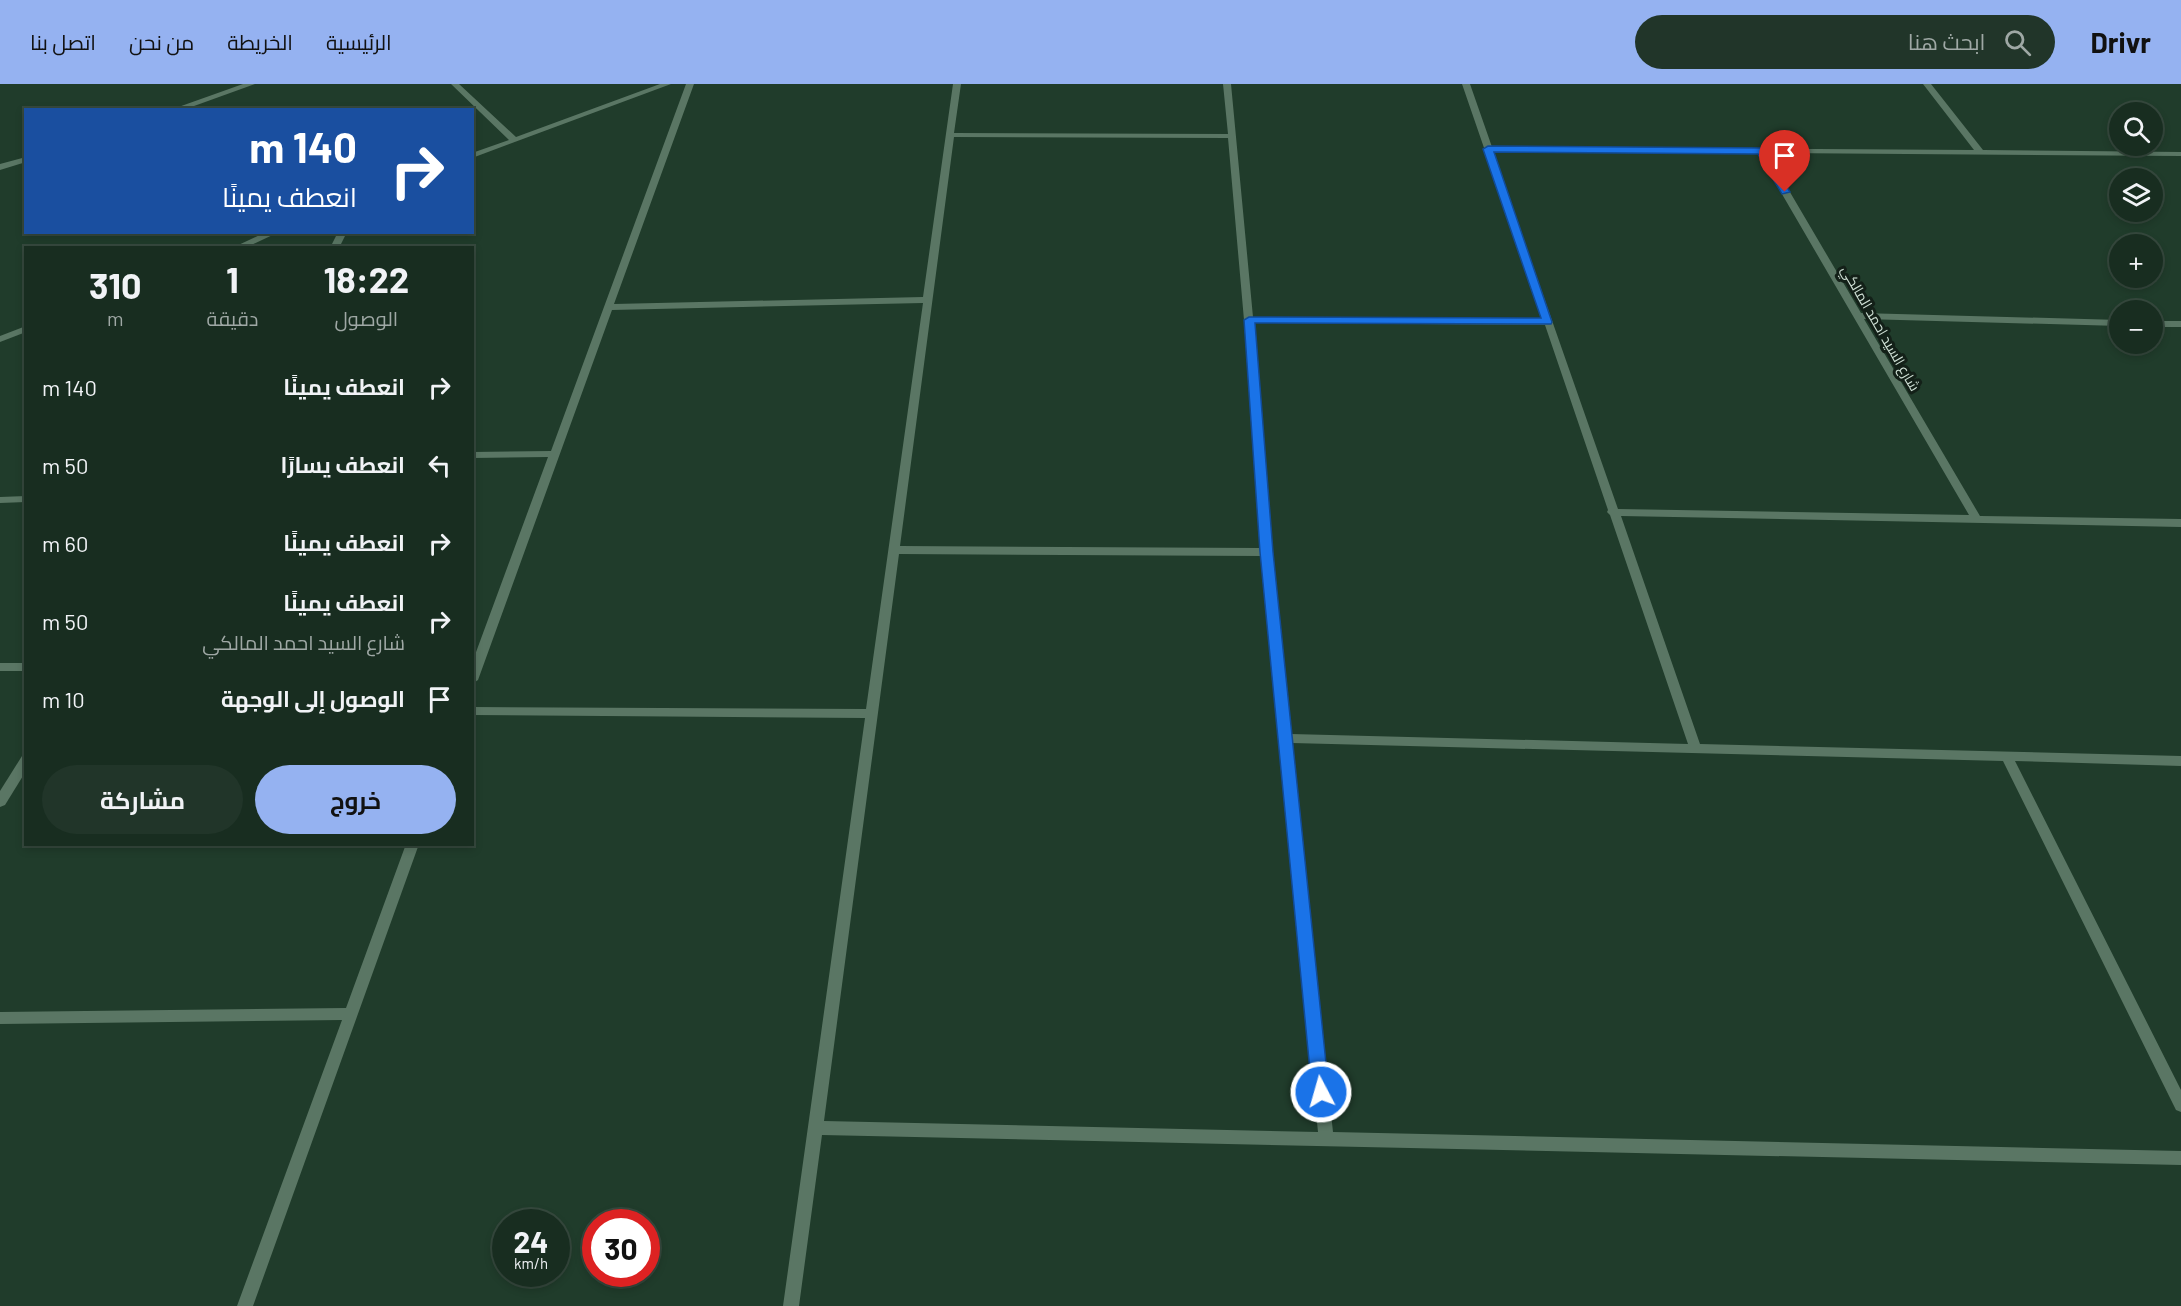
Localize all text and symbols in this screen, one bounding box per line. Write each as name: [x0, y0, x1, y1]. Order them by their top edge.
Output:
search box: [1635, 15, 2055, 69]
text: Drivr: [2091, 25, 2151, 59]
icon: search: [2001, 26, 2034, 59]
text: ابحث هنا: [1908, 28, 1986, 54]
text: اتصل بنا: [30, 29, 96, 54]
text: من نحن: [129, 29, 194, 54]
text: الخريطة: [227, 29, 293, 54]
text: الرئيسية: [326, 29, 392, 54]
map controls: [2109, 102, 2163, 354]
button: search: [2109, 102, 2163, 156]
text: 140 m: [249, 121, 357, 171]
pin: [1759, 130, 1810, 192]
icon: right: [378, 132, 456, 210]
icon: arrive: [1768, 139, 1801, 172]
button: layers: [2109, 168, 2163, 222]
text: انعطف يمينًا: [222, 180, 357, 212]
button: +: [2109, 234, 2163, 288]
text: 1: [226, 257, 239, 300]
text: 18:22: [323, 257, 409, 300]
street label: شارع السيد احمد المالكي: [1835, 262, 1924, 396]
text: 310: [89, 263, 142, 306]
button: −: [2109, 300, 2163, 354]
text: m: [107, 306, 124, 330]
text: دقيقة: [206, 306, 259, 330]
text: الوصول: [334, 306, 398, 330]
icon: right: [423, 371, 456, 404]
text: انعطف يمينًا: [283, 373, 405, 399]
text: 140 m: [42, 374, 97, 400]
icon: left: [423, 449, 456, 482]
text: انعطف يسارًا: [281, 451, 405, 477]
text: 50 m: [42, 452, 88, 478]
icon: right: [423, 527, 456, 560]
text: انعطف يمينًا: [283, 529, 405, 555]
text: 60 m: [42, 530, 88, 556]
text: انعطف يمينًا: [283, 589, 405, 615]
icon: right: [423, 605, 456, 638]
text: 50 m: [42, 608, 88, 634]
text: شارع السيد احمد المالكي: [202, 630, 405, 654]
icon: arrive: [423, 683, 456, 716]
text: الوصول إلى الوجهة: [221, 685, 405, 711]
text: 10 m: [42, 686, 85, 712]
button: مشاركة: [42, 765, 243, 834]
button: خروج: [255, 765, 456, 834]
position arrow: [1289, 1060, 1353, 1124]
speed limit sign: 30: [582, 1209, 660, 1287]
text: 24: [514, 1223, 548, 1259]
text: km/h: [514, 1254, 548, 1272]

